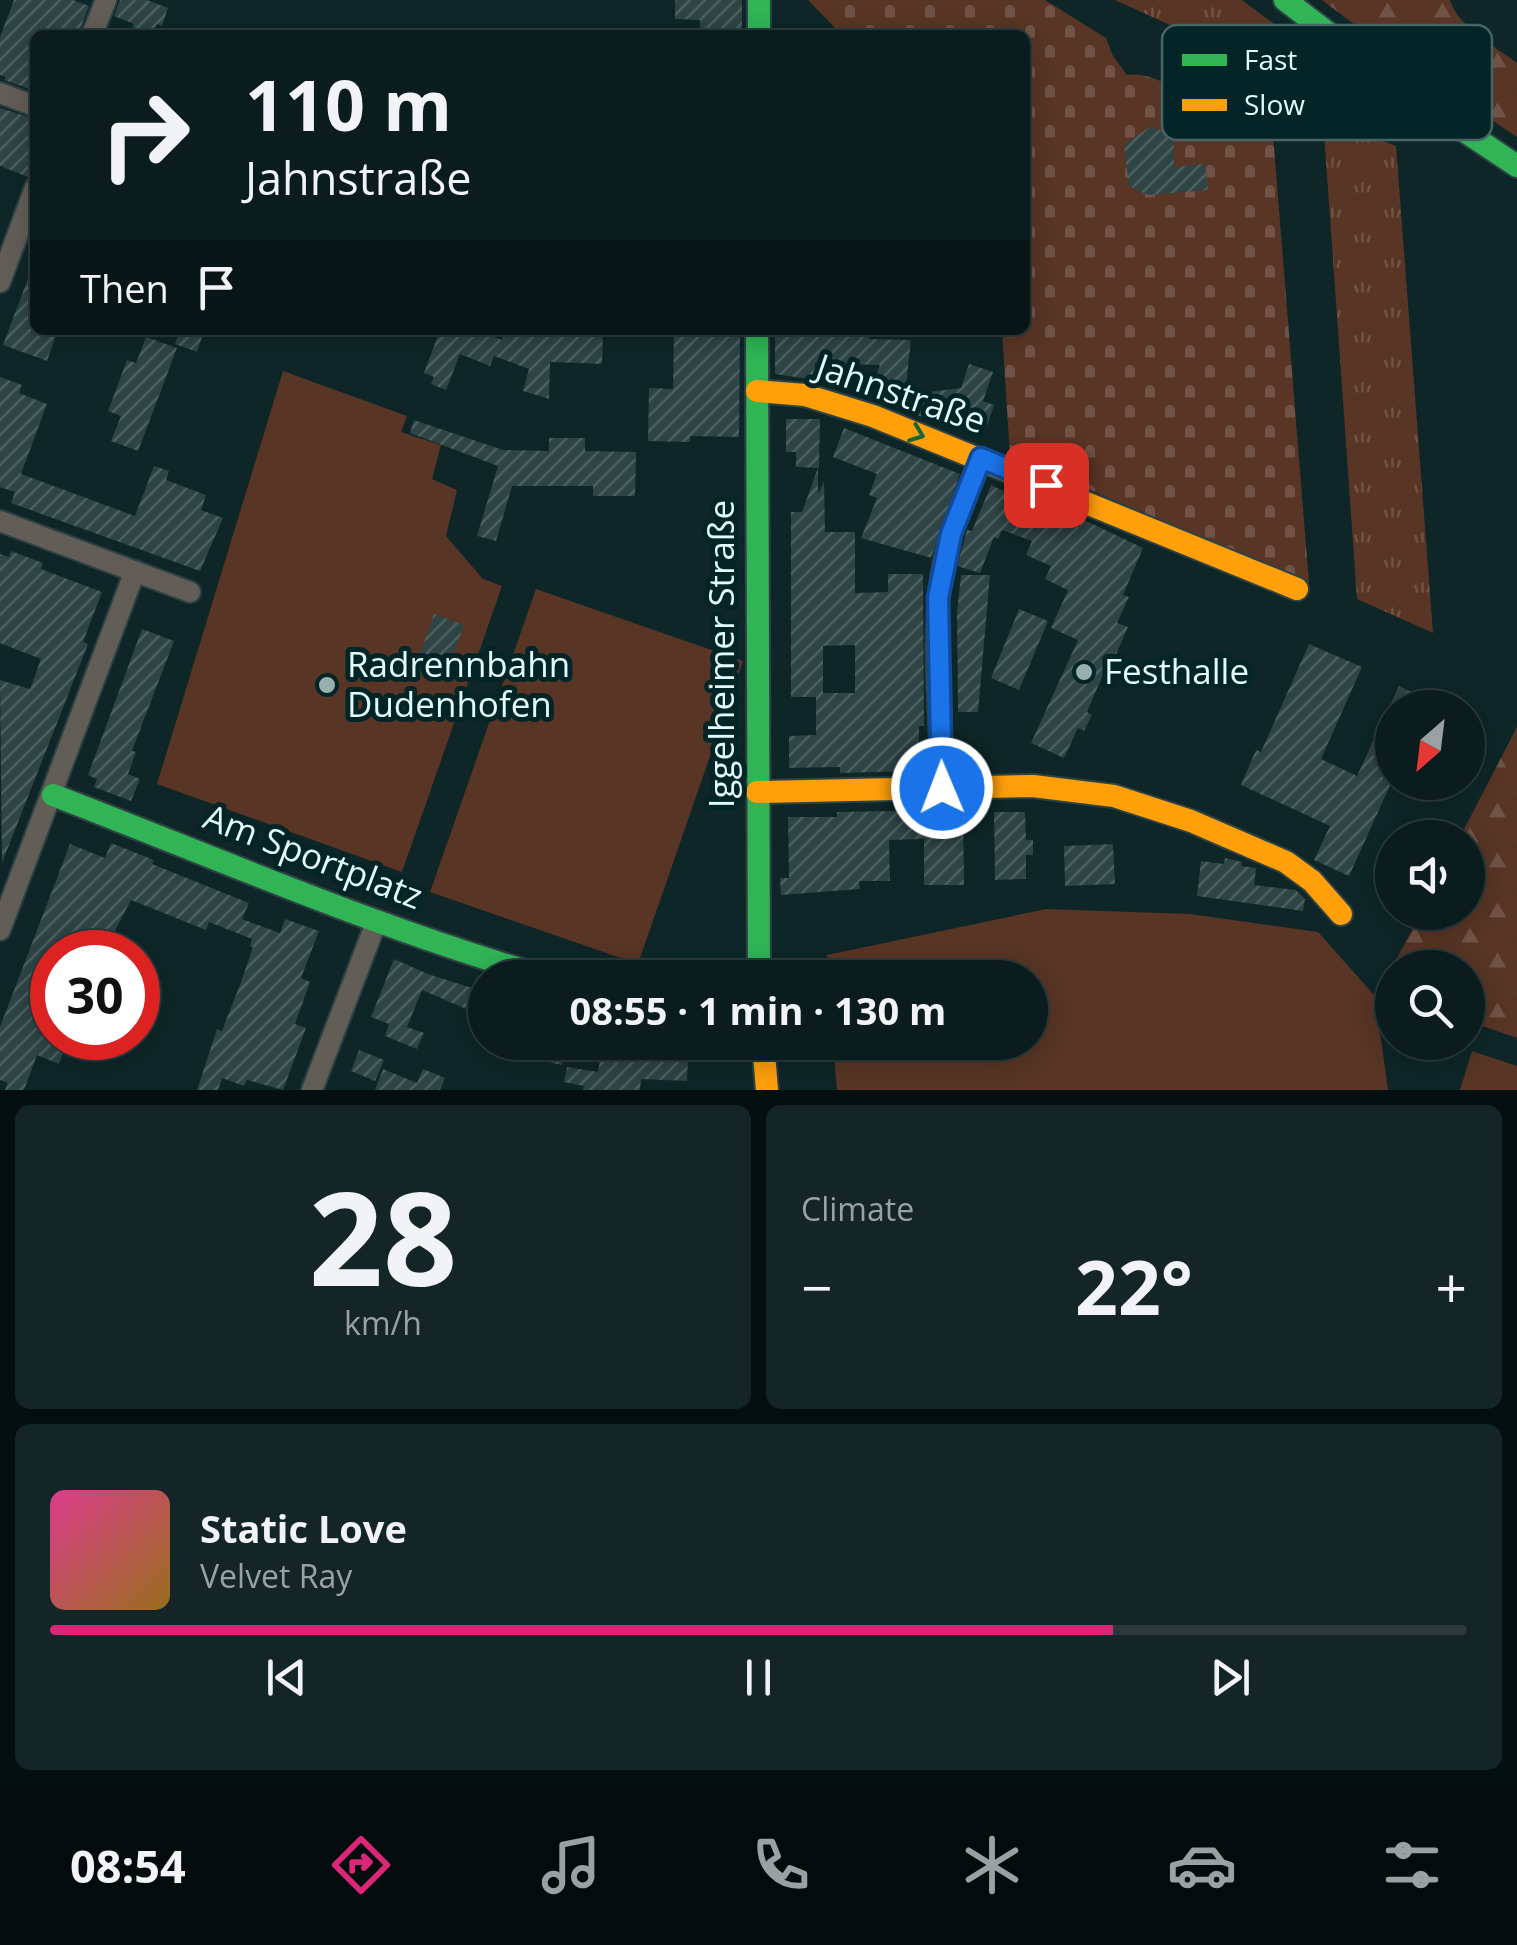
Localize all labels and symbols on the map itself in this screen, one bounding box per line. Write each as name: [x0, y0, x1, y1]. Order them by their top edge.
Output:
legend: [1162, 25, 1492, 140]
text: Fast: [1244, 40, 1297, 78]
text: Slow: [1244, 85, 1305, 123]
street label: Jahnstraße: [808, 341, 992, 443]
one-way arrow: [908, 422, 925, 443]
pin: [1004, 443, 1089, 528]
street label: Iggelheimer Straße: [697, 500, 744, 808]
place label: Radrennbahn Dudenhofen: [347, 640, 570, 727]
place label: Festhalle: [1104, 647, 1249, 694]
marker: Festhalle: [1073, 661, 1095, 683]
marker: Radrennbahn Dudenhofen: [316, 674, 338, 696]
north arrow: [1375, 690, 1485, 800]
position arrow: [890, 736, 994, 840]
street label: Am Sportplatz: [197, 792, 430, 919]
speed limit sign: 30: [30, 930, 160, 1060]

